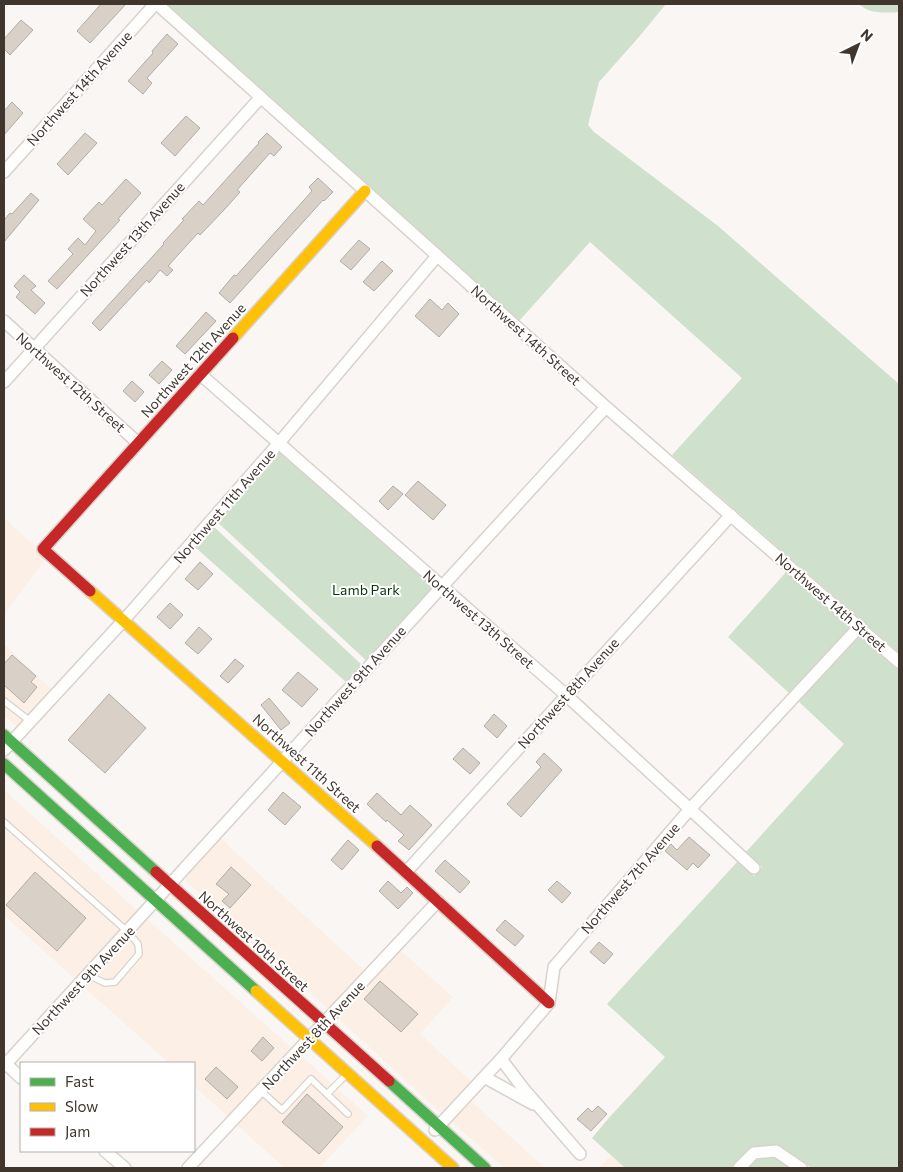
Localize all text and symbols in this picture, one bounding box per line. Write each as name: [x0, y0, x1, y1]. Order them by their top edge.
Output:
north arrow: [833, 20, 883, 70]
text: N: [857, 25, 877, 45]
street label: Northwest 14th Avenue: [23, 27, 135, 149]
street label: Northwest 13th Avenue: [76, 178, 188, 300]
street label: Northwest 14th Street: [468, 281, 584, 389]
street label: Northwest 12th Avenue: [137, 299, 249, 421]
street label: Northwest 12th Street: [13, 329, 129, 436]
street label: Northwest 11th Avenue: [170, 445, 278, 567]
street label: Northwest 14th Street: [772, 549, 890, 655]
street label: Northwest 13th Street: [420, 566, 538, 672]
park label: Lamb Park: [332, 581, 400, 598]
street label: Northwest 9th Avenue: [301, 622, 409, 740]
street label: Northwest 8th Avenue: [514, 634, 622, 752]
street label: Northwest 11th Street: [250, 710, 365, 816]
street label: Northwest 7th Avenue: [577, 819, 683, 937]
street label: Northwest 10th Street: [195, 887, 313, 995]
street label: Northwest 9th Avenue: [28, 922, 138, 1038]
street label: Northwest 8th Avenue: [258, 977, 368, 1093]
legend: [20, 1062, 195, 1152]
text: Fast: [65, 1072, 94, 1090]
text: Slow: [65, 1097, 98, 1115]
text: Jam: [65, 1122, 90, 1140]

